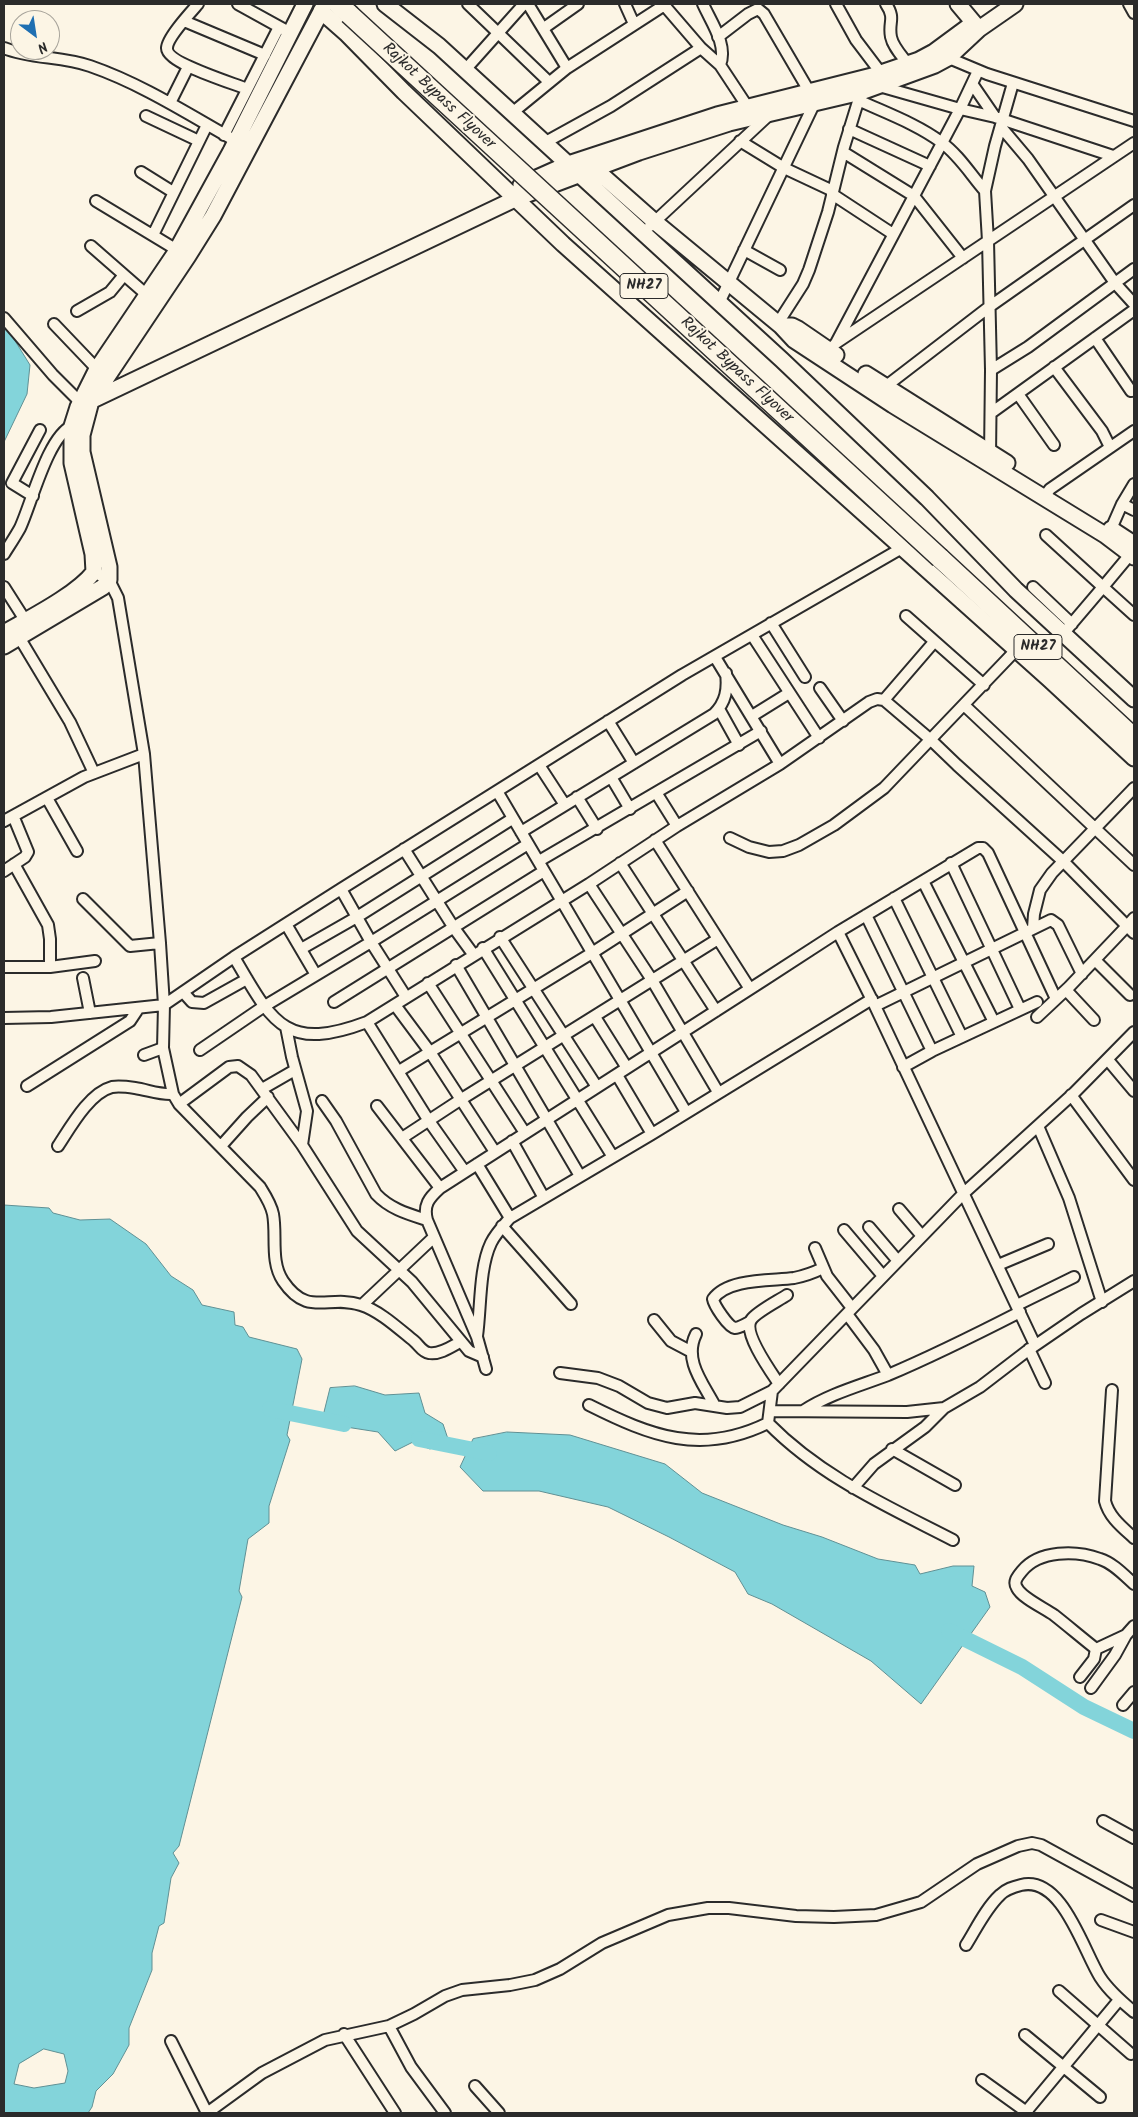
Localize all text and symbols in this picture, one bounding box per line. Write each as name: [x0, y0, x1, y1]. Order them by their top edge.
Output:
north arrow: [10, 10, 60, 60]
text: N: [33, 35, 52, 59]
street label: Rajkot Bypass Flyover: [378, 40, 498, 154]
road number: NH27: [620, 274, 668, 298]
street label: Rajkot Bypass Flyover: [676, 314, 796, 428]
road number: NH27: [1014, 634, 1062, 660]

